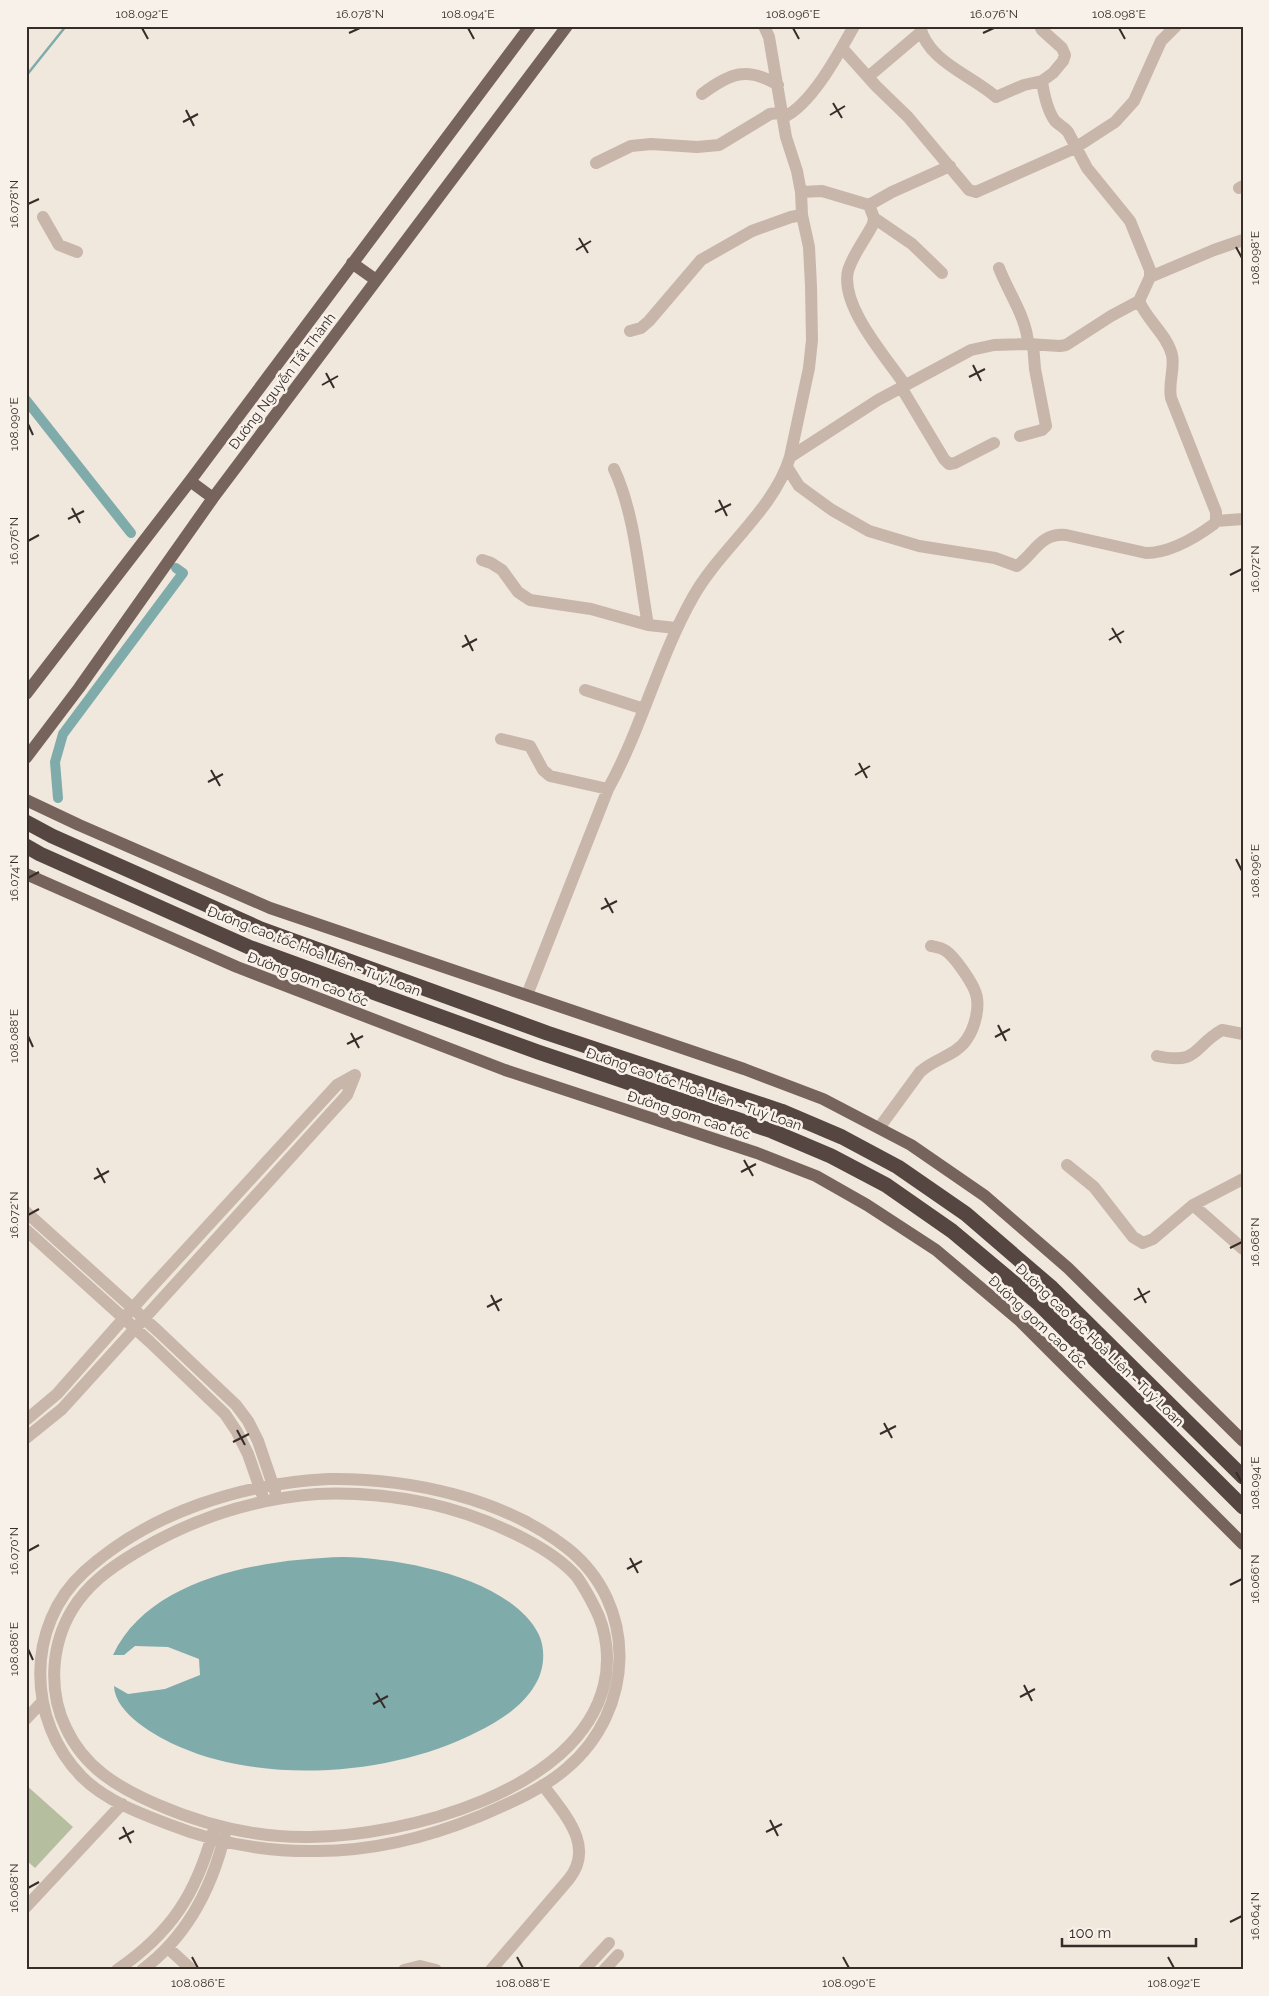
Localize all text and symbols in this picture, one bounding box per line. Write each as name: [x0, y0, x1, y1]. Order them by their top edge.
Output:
text: 108.092°E: [116, 7, 168, 21]
text: 16.078°N: [336, 7, 384, 21]
text: 108.094°E: [441, 7, 495, 21]
text: 108.096°E: [766, 7, 820, 21]
text: 16.076°N: [970, 7, 1018, 21]
text: 108.098°E: [1092, 7, 1146, 21]
text: 16.078°N: [7, 180, 21, 228]
text: 108.098°E: [1248, 231, 1262, 285]
street label: Đường Nguyễn Tất Thành: [225, 310, 339, 452]
text: 108.090°E: [7, 397, 21, 451]
text: 16.076°N: [7, 517, 21, 565]
text: 16.072°N: [1248, 546, 1262, 592]
text: 108.096°E: [1248, 844, 1262, 898]
text: 16.074°N: [7, 855, 21, 901]
street label: Đường cao tốc Hoà Liên - Tuý Loan: [205, 903, 423, 999]
street label: Đường gom cao tốc: [245, 949, 371, 1010]
text: 108.088°E: [7, 1009, 21, 1063]
street label: Đường cao tốc Hoà Liên - Tuý Loan: [584, 1044, 804, 1134]
street label: Đường gom cao tốc: [625, 1088, 753, 1143]
text: 16.072°N: [7, 1192, 21, 1238]
text: 16.068°N: [1248, 1218, 1262, 1266]
street label: Đường cao tốc Hoà Liên - Tuý Loan: [1013, 1260, 1187, 1430]
street label: Đường gom cao tốc: [986, 1272, 1091, 1372]
text: 108.094°E: [1248, 1456, 1262, 1510]
text: 16.070°N: [7, 1527, 21, 1575]
text: 16.066°N: [1248, 1555, 1262, 1603]
text: 108.086°E: [7, 1622, 21, 1676]
text: 16.068°N: [7, 1864, 21, 1912]
text: 16.064°N: [1248, 1892, 1262, 1940]
scale bar: [1062, 1916, 1195, 1948]
text: 100 m: [1069, 1924, 1111, 1942]
text: 108.086°E: [171, 1976, 225, 1990]
text: 108.088°E: [496, 1976, 550, 1990]
text: 108.090°E: [822, 1976, 876, 1990]
text: 108.092°E: [1148, 1976, 1200, 1990]

